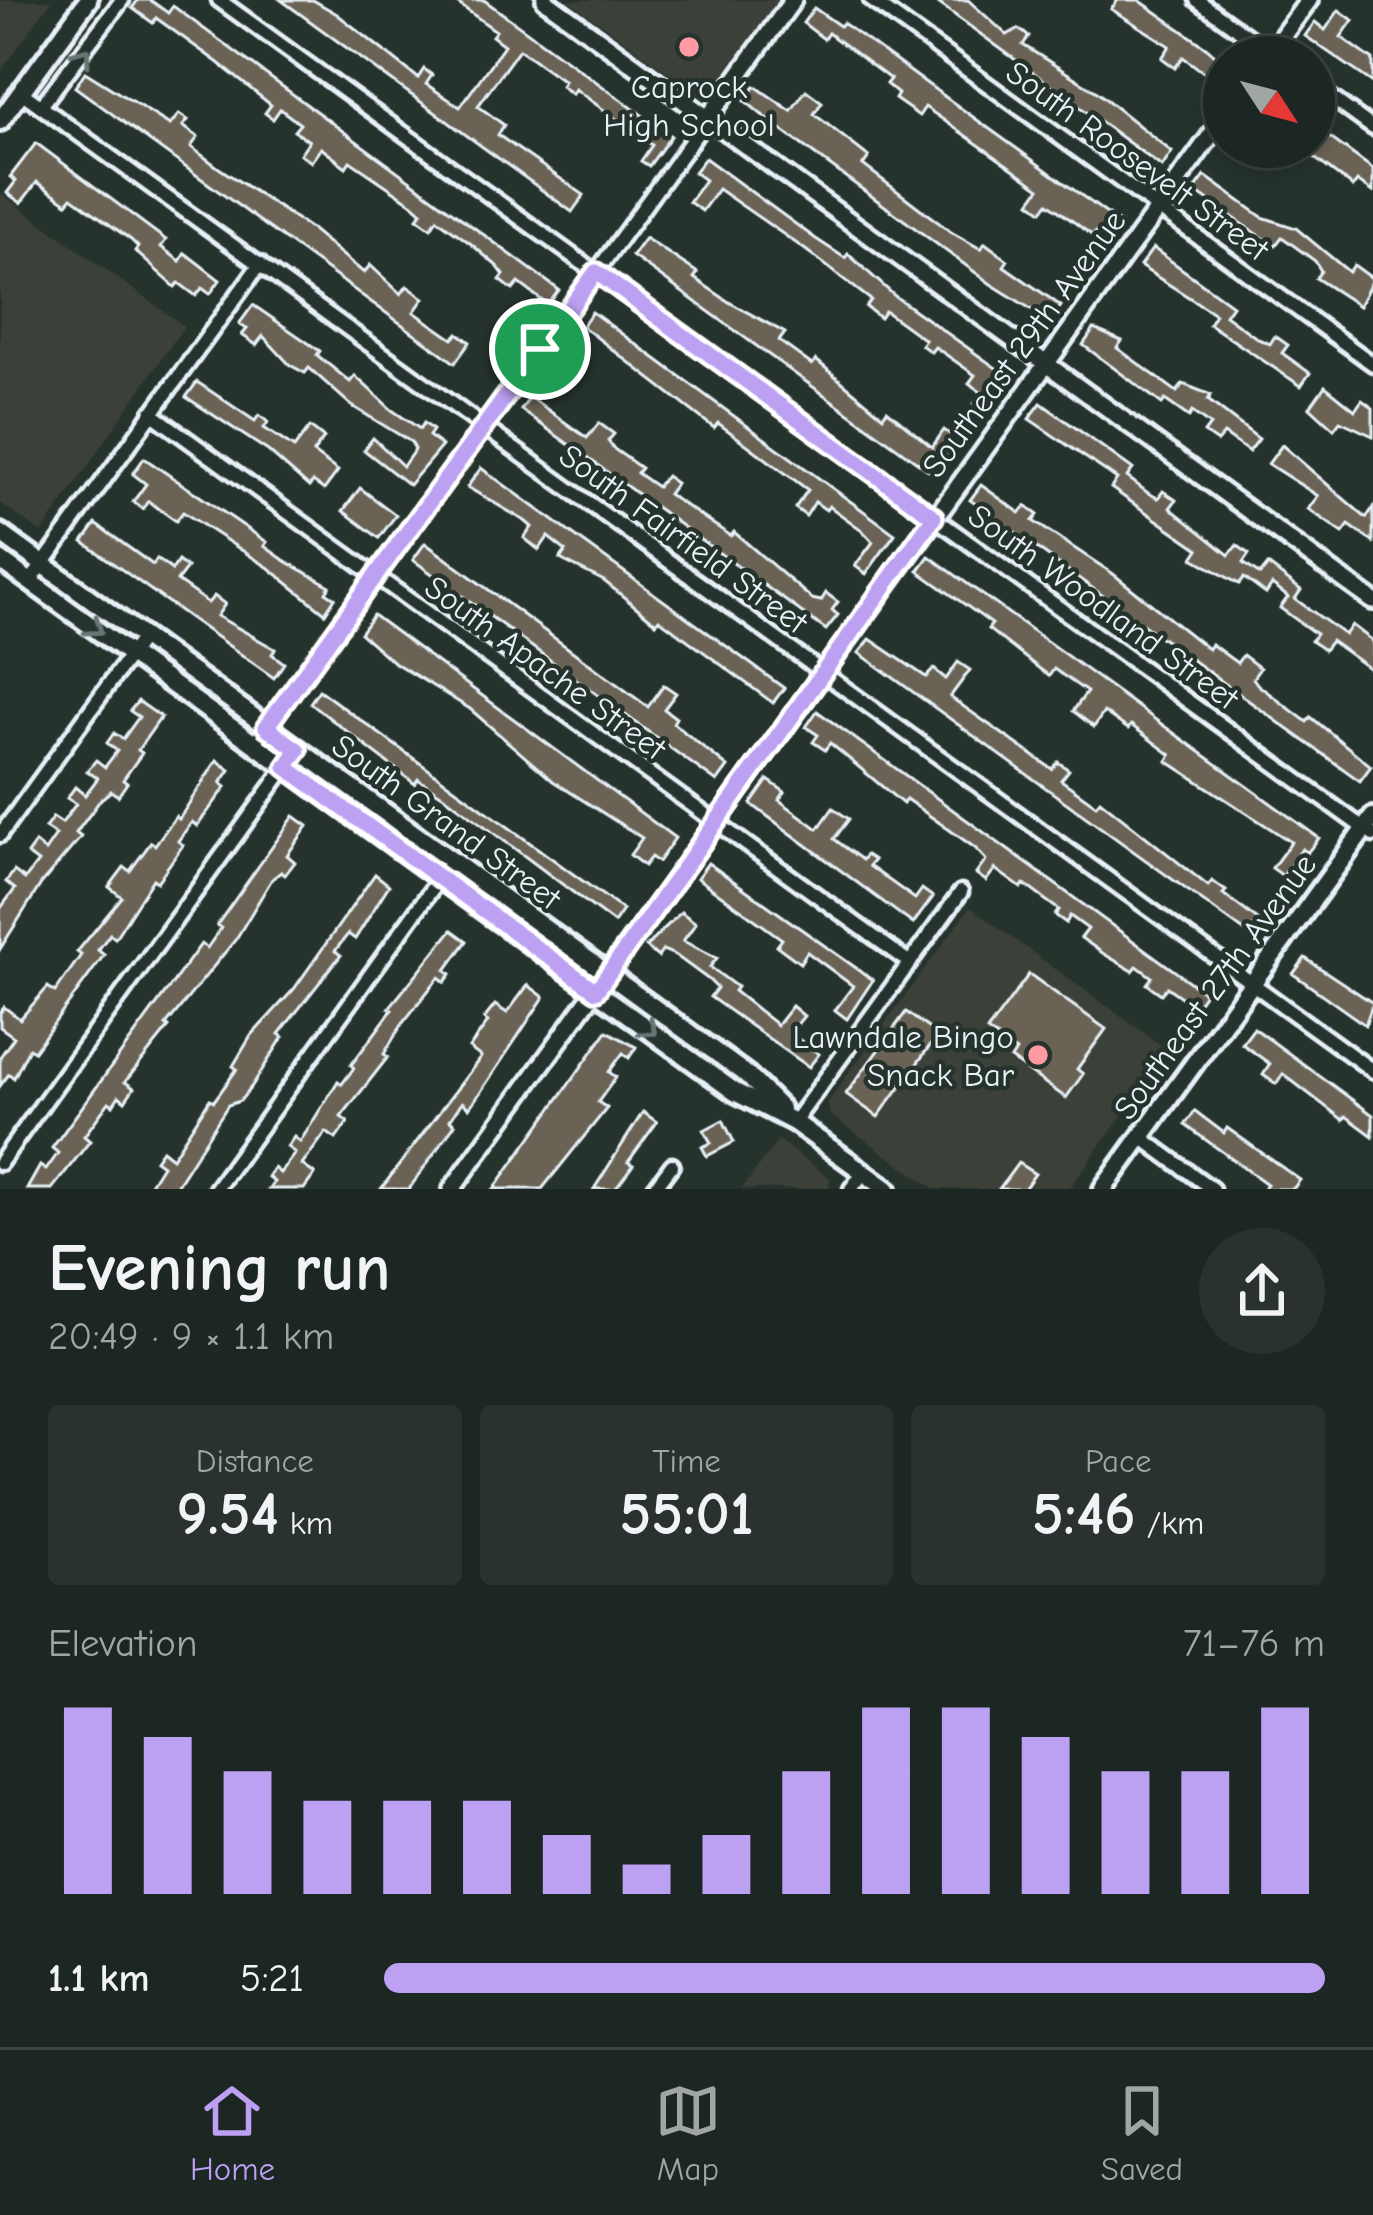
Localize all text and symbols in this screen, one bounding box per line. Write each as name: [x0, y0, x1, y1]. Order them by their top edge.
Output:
marker: Caprock High School: [676, 34, 702, 60]
north arrow: [1203, 36, 1335, 168]
map controls: [1203, 36, 1335, 168]
one-way arrow: [69, 46, 91, 68]
street label: South Roosevelt Street: [999, 53, 1277, 270]
place label: Caprock High School: [603, 68, 775, 144]
street label: Southeast 29th Avenue: [914, 203, 1133, 485]
pin: [489, 298, 591, 400]
icon: arrive: [507, 316, 573, 382]
street label: South Fairfield Street: [552, 436, 816, 642]
street label: South Woodland Street: [961, 496, 1247, 718]
street label: South Apache Street: [418, 568, 674, 769]
one-way arrow: [82, 614, 104, 636]
street label: South Grand Street: [325, 726, 569, 918]
street label: Southeast 27th Avenue: [1106, 846, 1324, 1127]
one-way arrow: [636, 1015, 657, 1037]
place label: Lawndale Bingo Snack Bar: [793, 1018, 1014, 1094]
marker: Lawndale Bingo Snack Bar: [1025, 1042, 1051, 1068]
button: share: [1199, 1228, 1325, 1354]
text: Evening run: [48, 1231, 390, 1307]
text: 20:49 · 9 × 1.1 km: [48, 1314, 334, 1359]
text: Distance: [196, 1442, 314, 1480]
text: Time: [652, 1442, 721, 1480]
text: Pace: [1085, 1442, 1151, 1480]
text: 9.54: [177, 1480, 279, 1549]
text: 55:01: [619, 1480, 754, 1549]
text: 5:46: [1032, 1480, 1136, 1549]
text: km: [279, 1504, 333, 1542]
text: /km: [1136, 1504, 1204, 1542]
text: Elevation: [48, 1621, 197, 1666]
text: 71–76 m: [1183, 1621, 1325, 1666]
text: 1.1 km: [48, 1956, 150, 2001]
text: 5:21: [240, 1956, 304, 2001]
tab: Home: [190, 2078, 275, 2188]
tab: Map: [655, 2078, 721, 2188]
tab: Saved: [1101, 2078, 1183, 2188]

